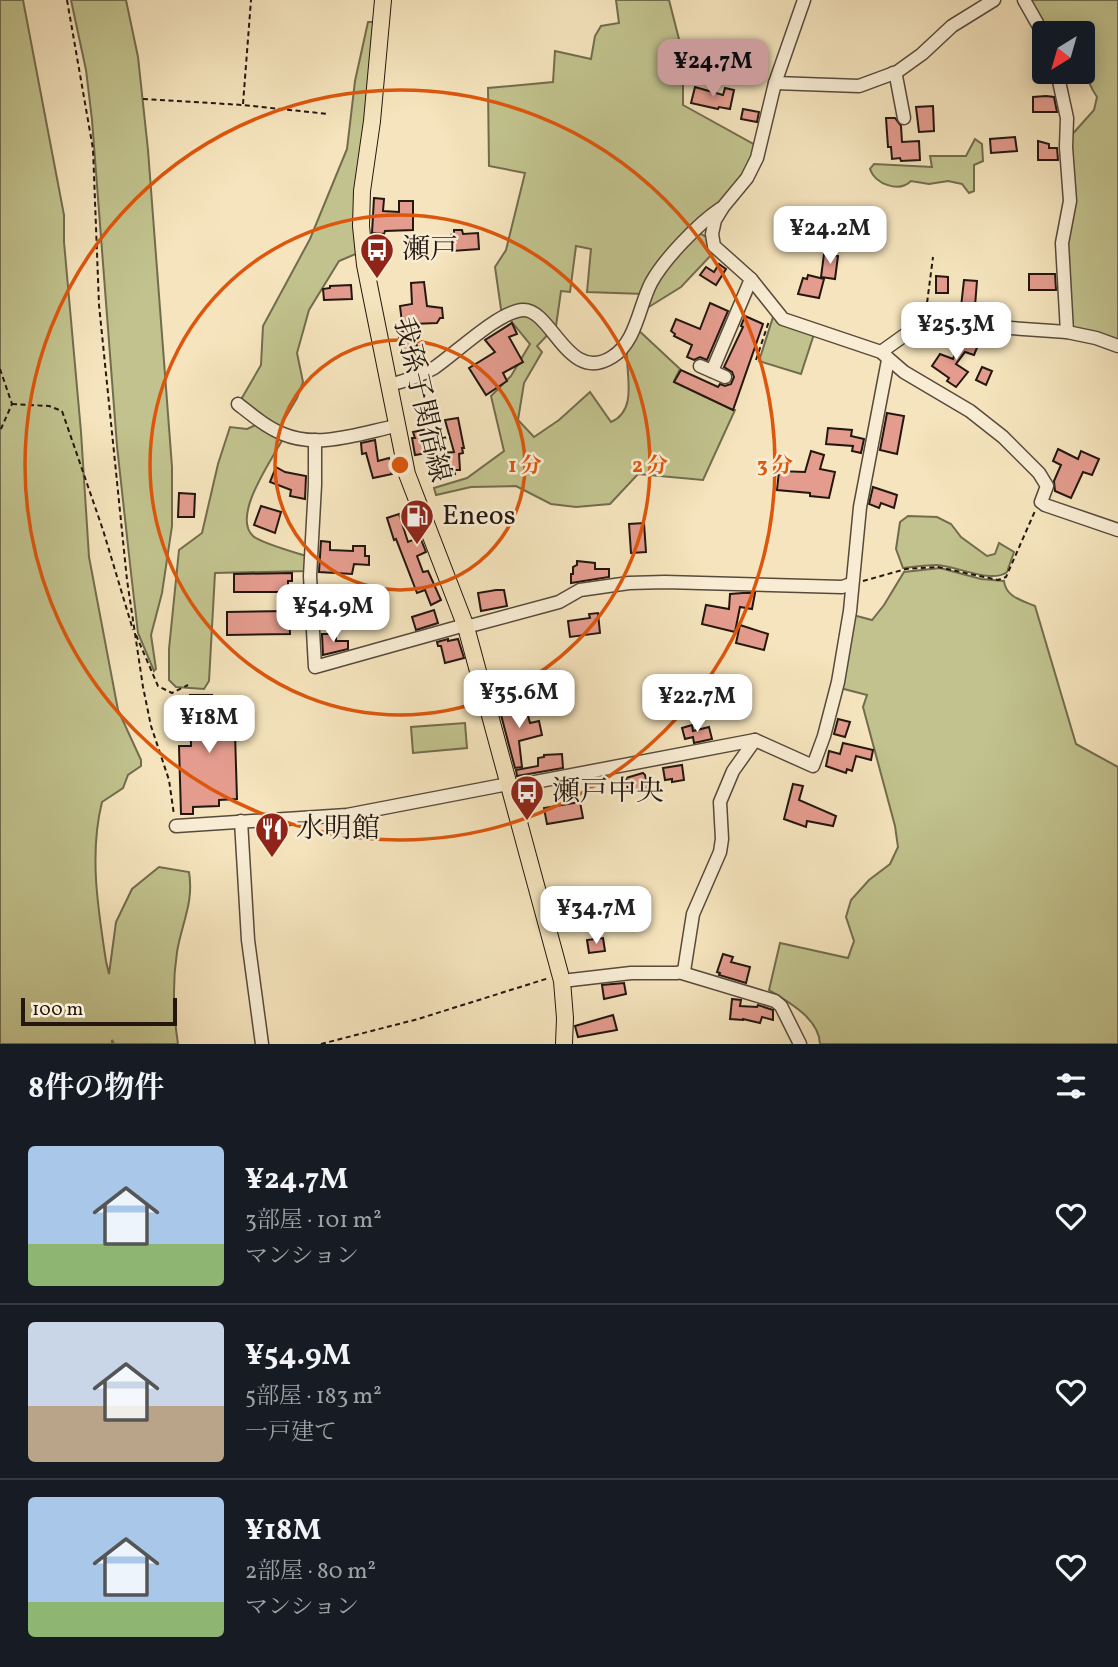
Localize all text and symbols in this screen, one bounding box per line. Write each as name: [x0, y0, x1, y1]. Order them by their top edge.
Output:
north arrow: [1032, 21, 1096, 84]
map controls: [1032, 21, 1095, 84]
pin: ¥24.7M: [656, 40, 770, 99]
text: ¥24.7M: [673, 46, 753, 78]
pin: ¥24.2M: [773, 206, 887, 266]
text: ¥24.2M: [790, 213, 870, 245]
bus stop icon: 瀬戸: [358, 231, 396, 280]
place label: 瀬戸: [402, 231, 458, 270]
pin: ¥25.3M: [899, 302, 1013, 362]
text: ¥25.3M: [917, 309, 995, 341]
street label: 我孫子関宿線: [383, 314, 459, 486]
text: 1 分: [508, 452, 542, 481]
text: 2 分: [632, 452, 668, 481]
text: 3 分: [757, 452, 793, 481]
centre of rings: [388, 453, 412, 477]
fuel station icon: Eneos: [398, 497, 436, 546]
place label: Eneos: [442, 497, 516, 536]
pin: ¥54.9M: [276, 584, 390, 644]
text: ¥54.9M: [293, 591, 373, 623]
pin: ¥35.6M: [462, 670, 576, 730]
pin: ¥22.7M: [640, 674, 754, 734]
text: ¥35.6M: [480, 677, 558, 709]
text: ¥22.7M: [658, 681, 736, 713]
pin: ¥18M: [168, 696, 250, 755]
text: ¥18M: [180, 702, 238, 734]
bus stop icon: 瀬戸中央: [508, 773, 546, 822]
place label: 瀬戸中央: [552, 773, 664, 812]
restaurant icon: 水明館: [253, 810, 291, 859]
place label: 水明館: [296, 810, 380, 849]
pin: ¥34.7M: [539, 886, 653, 946]
text: ¥34.7M: [556, 893, 636, 925]
scale bar: [21, 995, 177, 1027]
text: 100 m: [32, 997, 83, 1023]
icon: filters: [1052, 1067, 1090, 1105]
text: 8件の物件: [28, 1068, 164, 1110]
text: ¥24.7M: [245, 1159, 348, 1201]
icon: home: [84, 1174, 168, 1258]
icon: heart: [1052, 1197, 1090, 1235]
text: 3部屋 · 101 m²: [245, 1205, 382, 1237]
text: マンション: [245, 1241, 359, 1273]
text: ¥54.9M: [245, 1335, 351, 1377]
icon: home: [84, 1350, 168, 1434]
icon: heart: [1052, 1373, 1090, 1411]
text: 5部屋 · 183 m²: [245, 1381, 382, 1413]
text: 一戸建て: [245, 1417, 337, 1449]
text: ¥18M: [245, 1510, 321, 1552]
icon: home: [84, 1525, 168, 1609]
icon: heart: [1052, 1548, 1090, 1586]
text: 2部屋 · 80 m²: [245, 1556, 376, 1588]
text: マンション: [245, 1592, 359, 1624]

